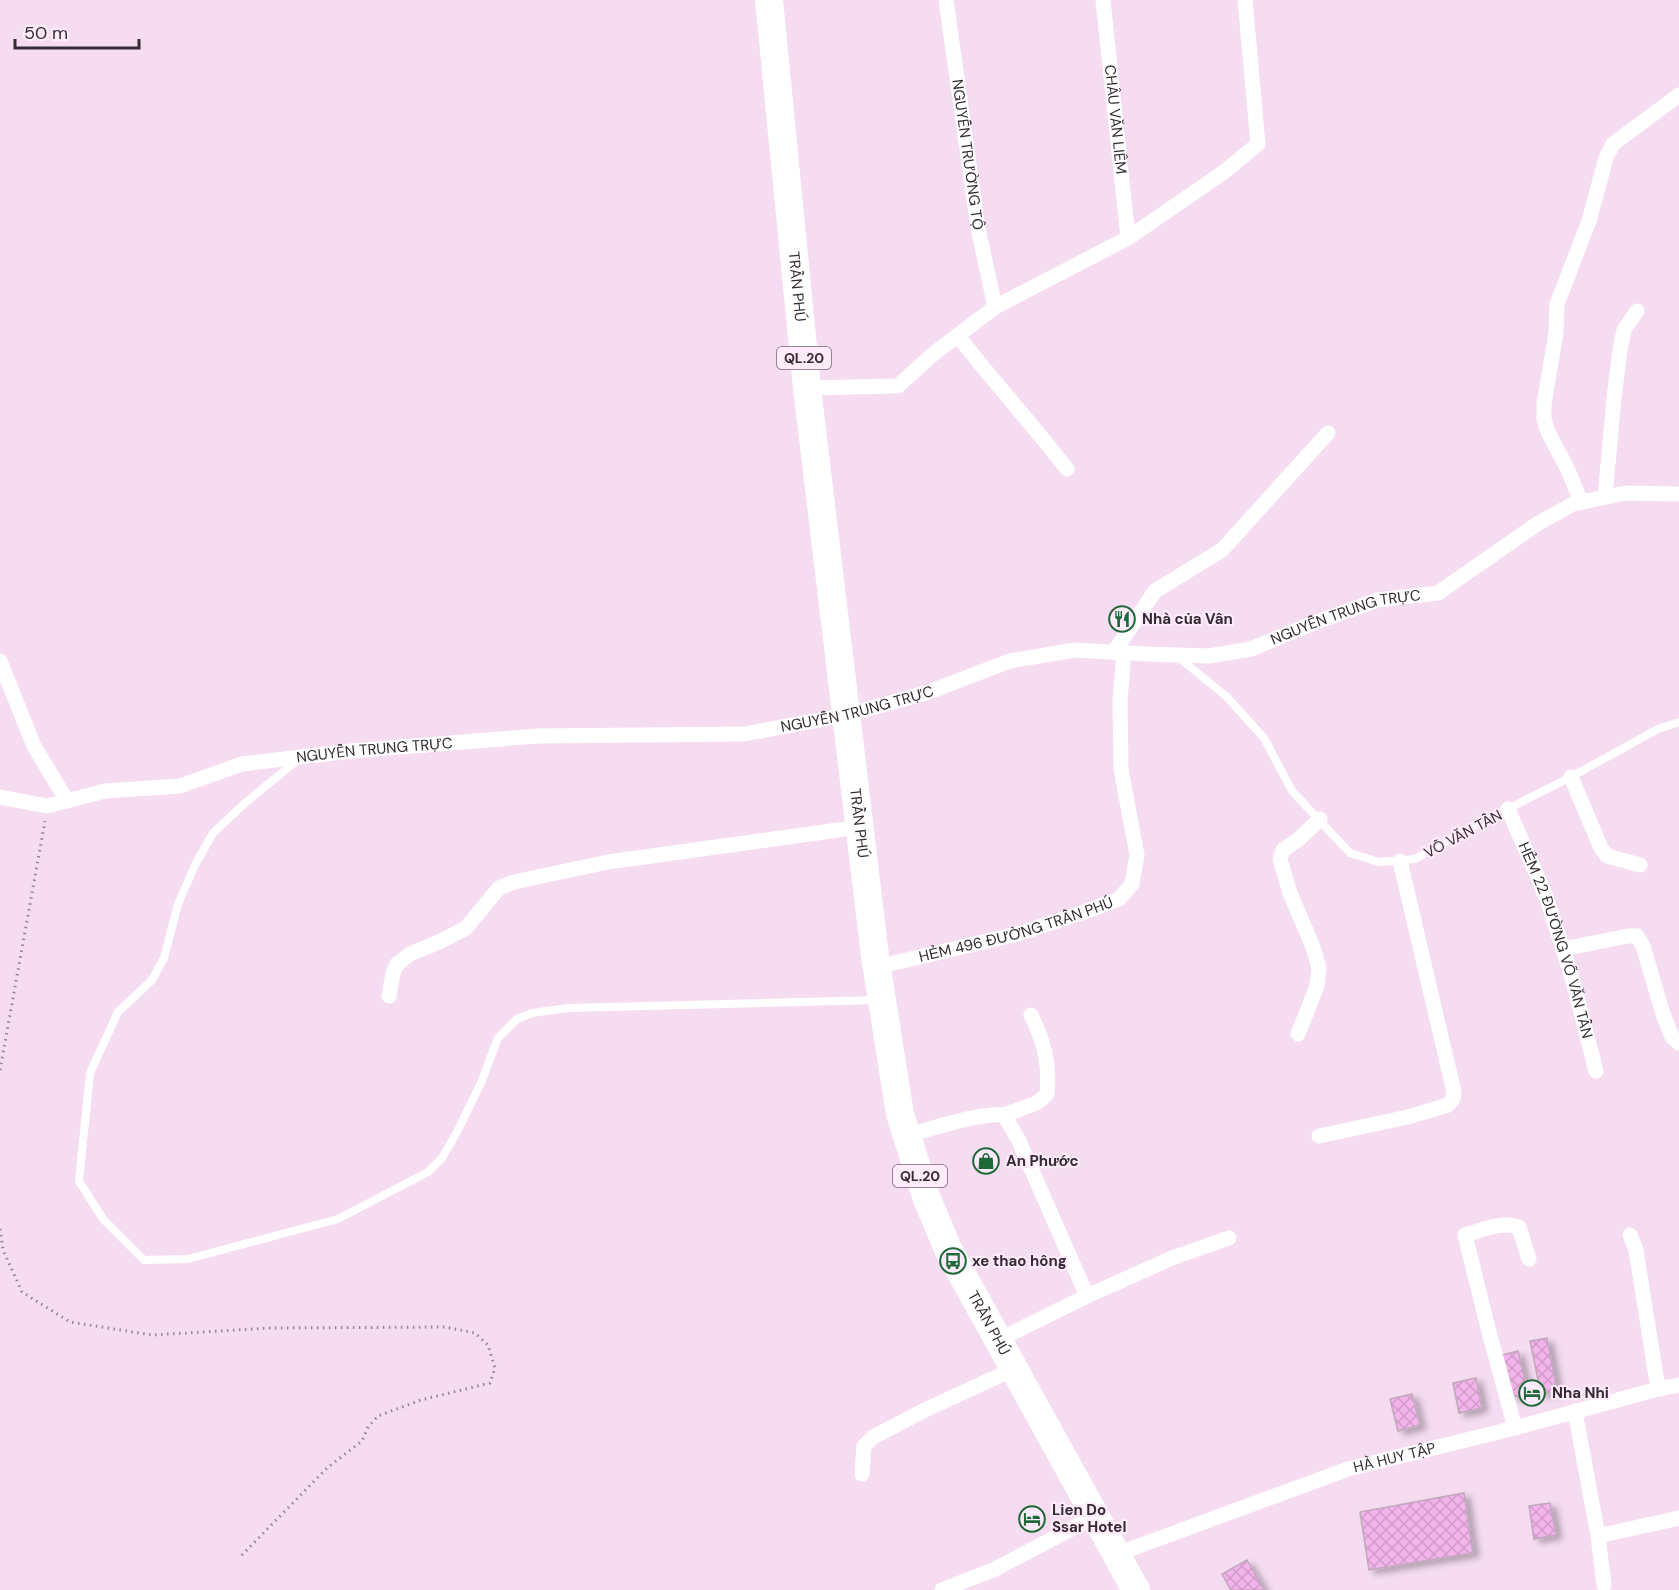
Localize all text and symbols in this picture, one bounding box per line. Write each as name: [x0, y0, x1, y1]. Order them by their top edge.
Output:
scale bar: [15, 12, 140, 50]
text: 50 m: [24, 21, 68, 45]
street label: CHÂU VĂN LIÊM: [1100, 64, 1131, 175]
street label: NGUYỄN TRƯỜNG TỘ: [947, 78, 988, 231]
street label: TRẦN PHÚ: [784, 251, 810, 323]
road number: QL.20: [777, 347, 831, 369]
street label: NGUYỄN TRUNG TRỰC: [1268, 585, 1422, 650]
restaurant icon: Nhà của Vân: [1107, 604, 1137, 634]
place label: Nhà của Vân: [1142, 609, 1233, 629]
street label: NGUYỄN TRUNG TRỰC: [779, 681, 937, 737]
street label: NGUYỄN TRUNG TRỰC: [295, 733, 454, 767]
street label: TRẦN PHÚ: [845, 787, 873, 859]
street label: VÕ VĂN TẦN: [1420, 805, 1506, 863]
street label: HẺM 22 ĐƯỜNG VÕ VĂN TẦN: [1514, 839, 1597, 1041]
street label: HẺM 496 ĐƯỜNG TRẦN PHÚ: [917, 892, 1116, 967]
shop icon: An Phước: [971, 1146, 1001, 1176]
place label: An Phước: [1006, 1151, 1079, 1171]
road number: QL.20: [893, 1165, 947, 1187]
bus stop icon: xe thao hông: [938, 1246, 968, 1276]
place label: xe thao hông: [972, 1251, 1067, 1271]
street label: TRẦN PHÚ: [963, 1288, 1015, 1359]
hotel icon: Nha Nhi: [1517, 1378, 1547, 1408]
place label: Nha Nhi: [1552, 1383, 1609, 1403]
street label: HÀ HUY TẬP: [1351, 1438, 1438, 1477]
place label: Lien Do Ssar Hotel: [1052, 1500, 1126, 1537]
hotel icon: Lien Do Ssar Hotel: [1017, 1504, 1047, 1534]

